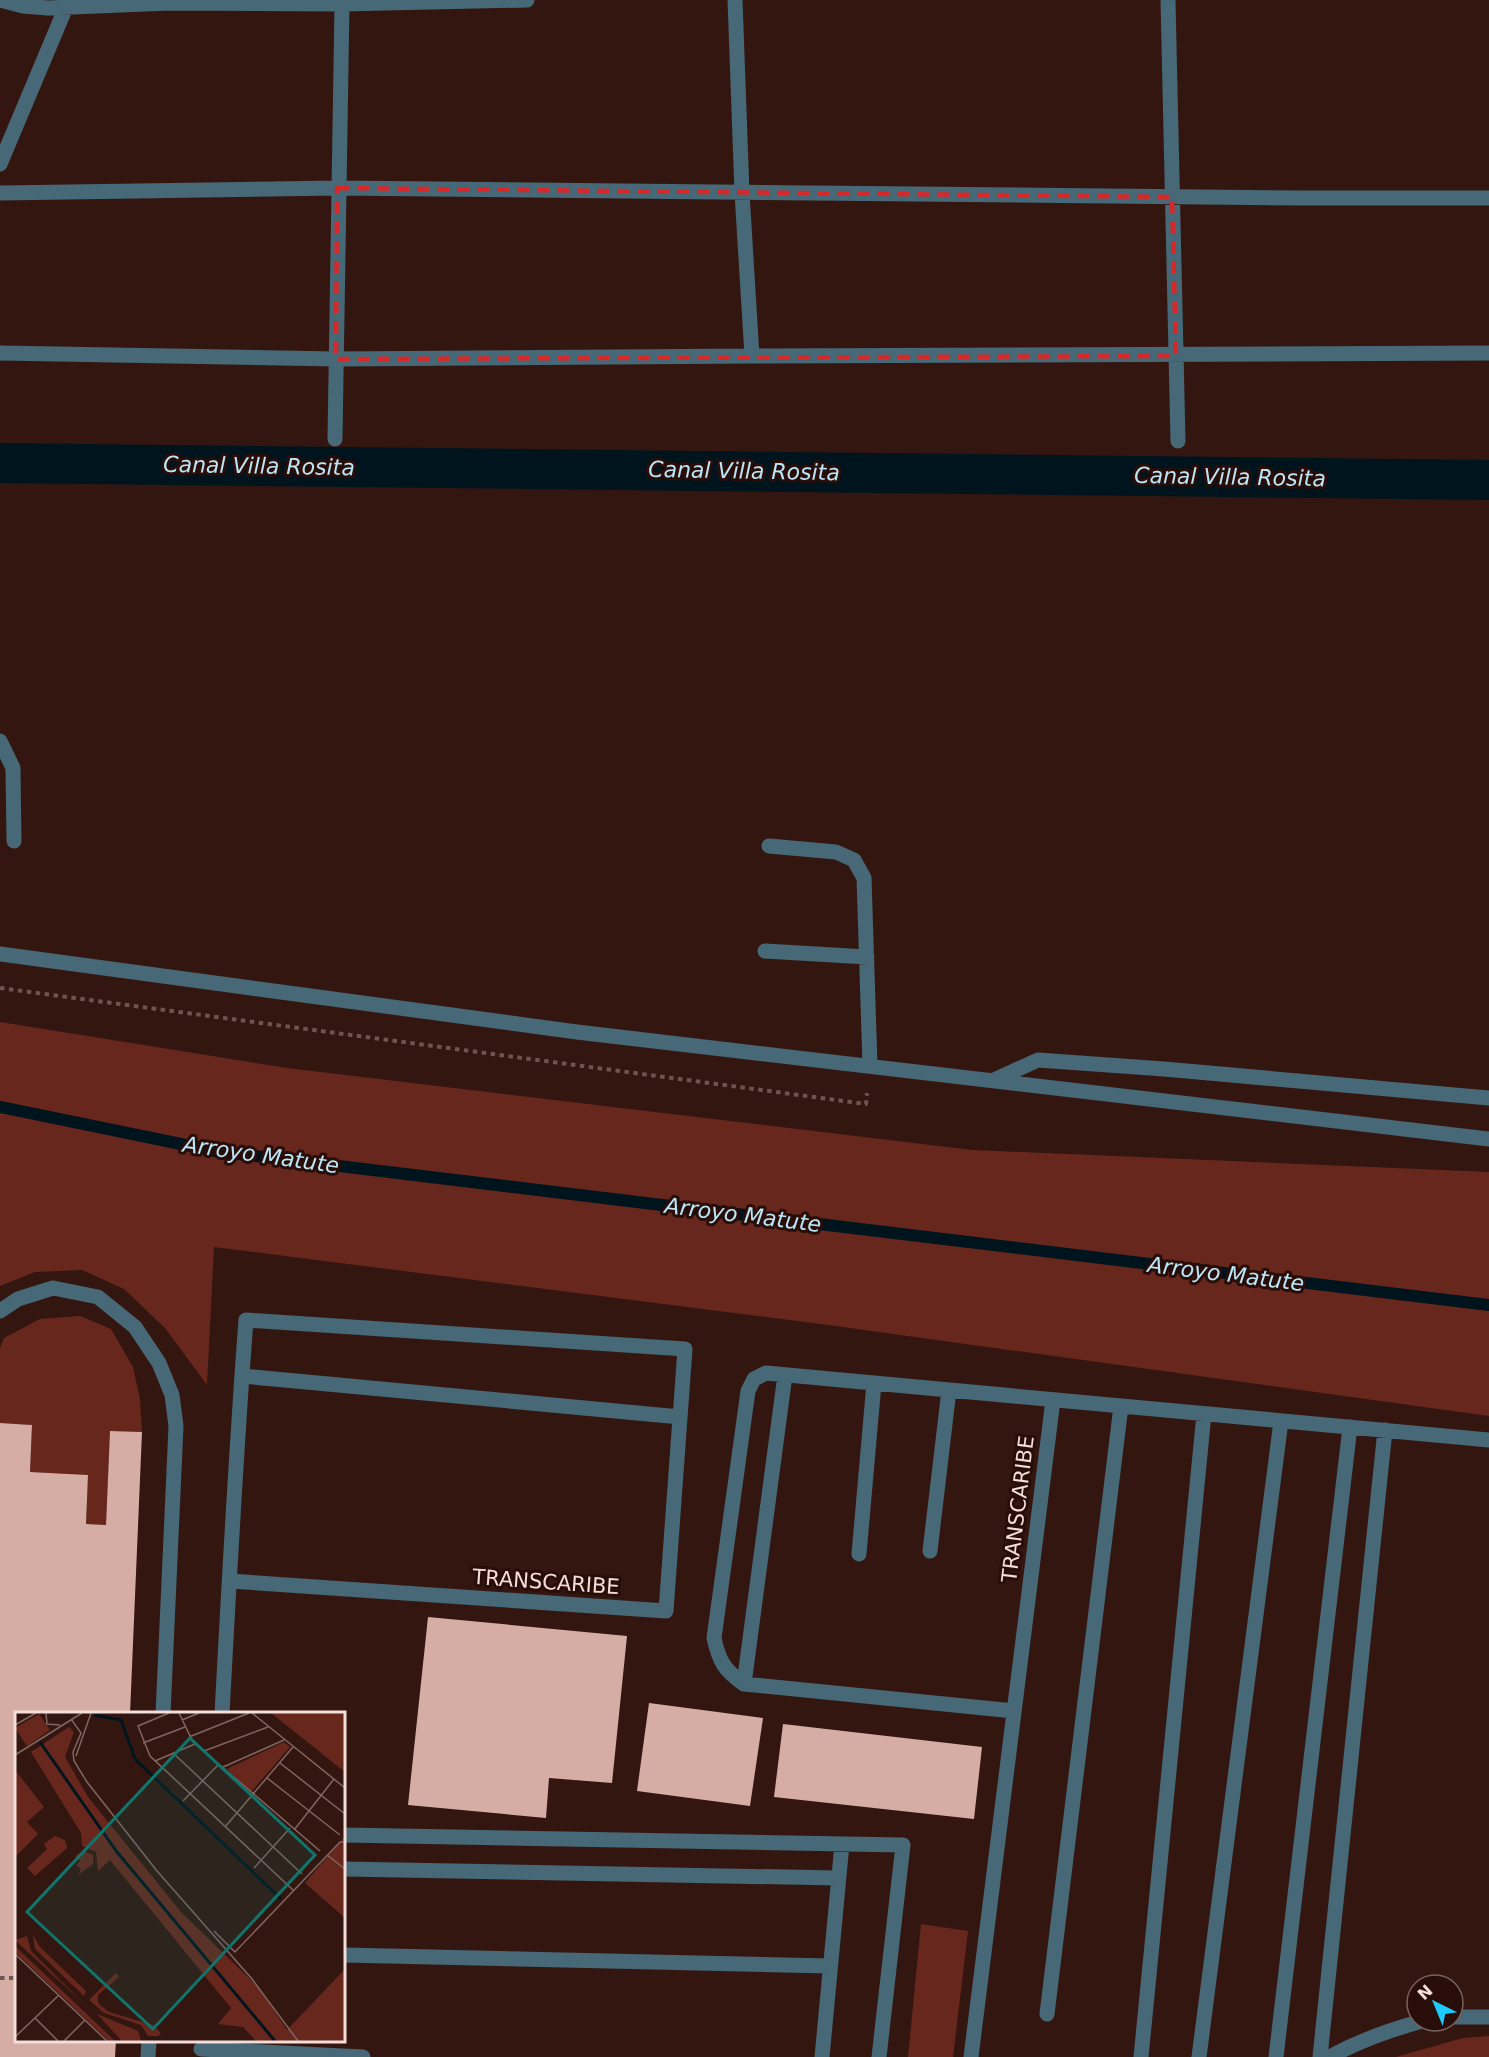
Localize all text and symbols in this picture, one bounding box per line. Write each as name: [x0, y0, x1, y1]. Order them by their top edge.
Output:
water label: Canal Villa Rosita: [163, 452, 355, 480]
water label: Canal Villa Rosita: [648, 457, 840, 485]
water label: Canal Villa Rosita: [1134, 463, 1326, 491]
water label: Arroyo Matute: [179, 1131, 341, 1178]
water label: Arroyo Matute: [661, 1193, 823, 1237]
water label: Arroyo Matute: [1144, 1252, 1306, 1296]
street label: TRANSCARIBE: [997, 1434, 1039, 1585]
street label: TRANSCARIBE: [471, 1565, 620, 1599]
inset map: [15, 1712, 345, 2042]
north arrow: [1405, 1973, 1465, 2033]
text: N: [1414, 1981, 1436, 2004]

